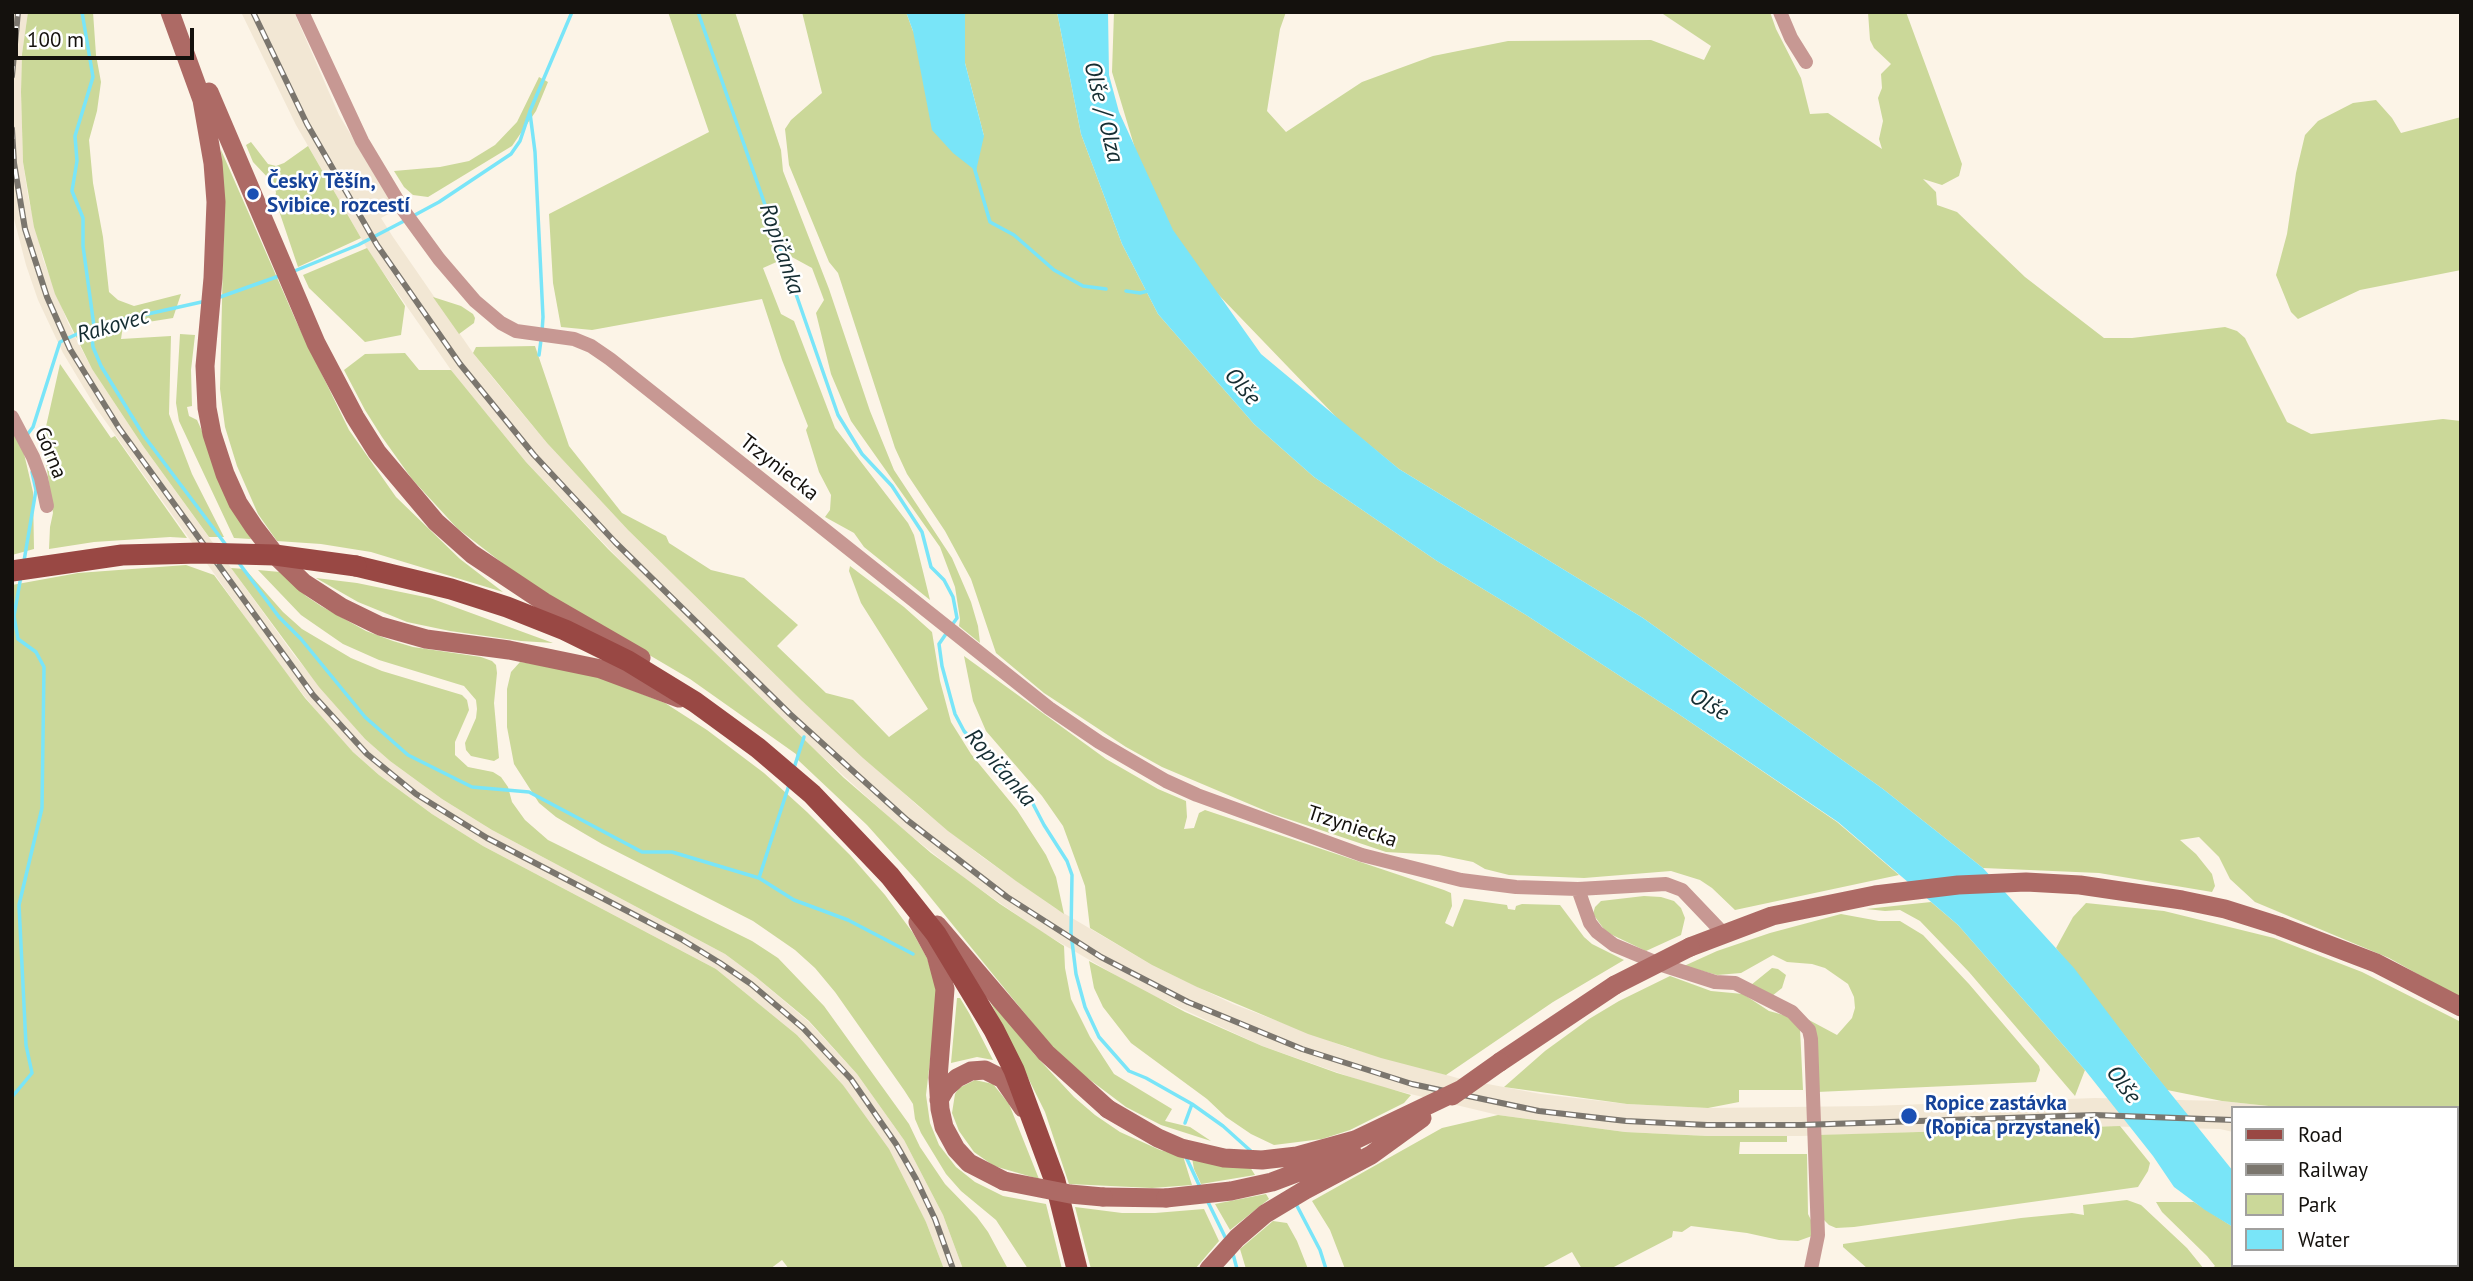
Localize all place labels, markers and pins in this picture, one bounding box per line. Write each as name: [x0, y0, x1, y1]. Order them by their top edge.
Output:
place label: Český Těšín, Svibice, rozcestí: [267, 169, 410, 219]
marker: Český Těšín, Svibice, rozcestí: [245, 186, 261, 202]
place label: Ropice zastávka (Ropica przystanek): [1925, 1091, 2101, 1141]
marker: Ropice zastávka (Ropica przystanek): [1899, 1106, 1919, 1126]

